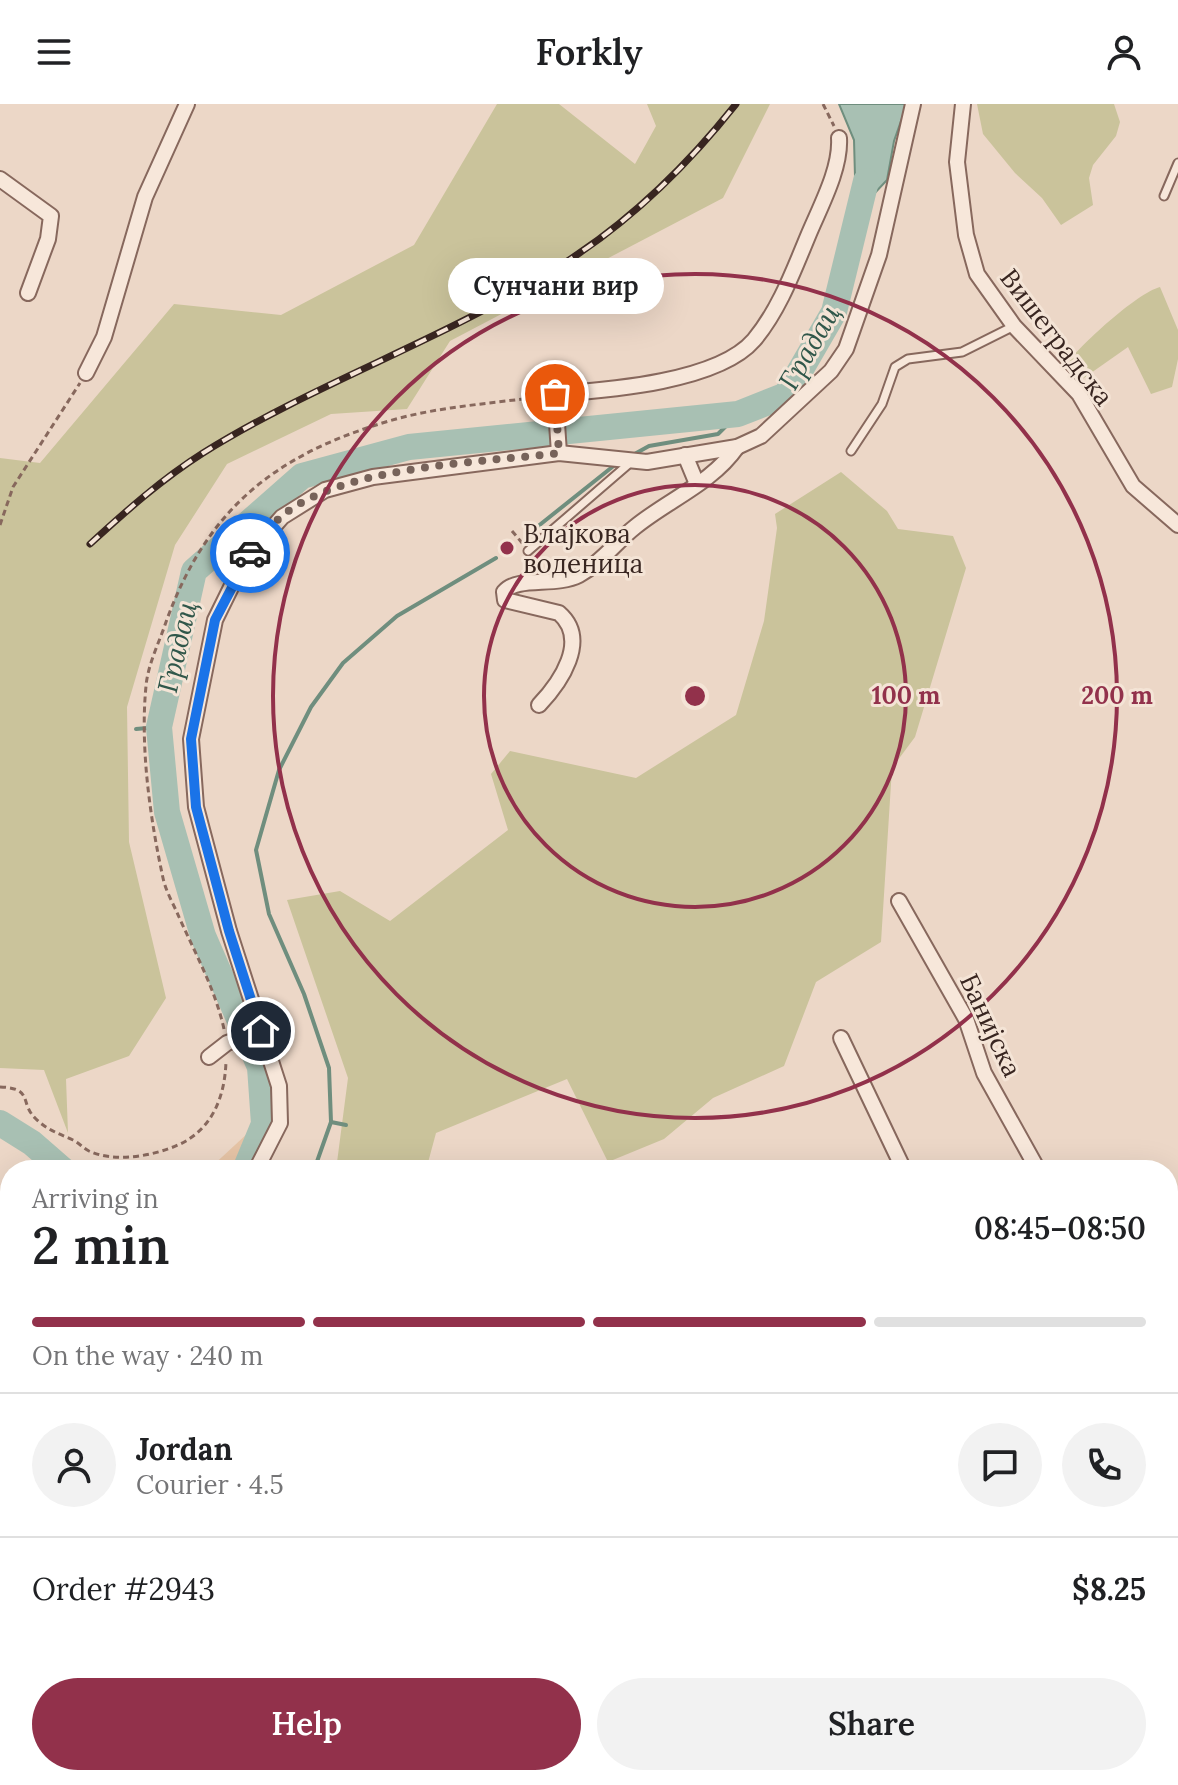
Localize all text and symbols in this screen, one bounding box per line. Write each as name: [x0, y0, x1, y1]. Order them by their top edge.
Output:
text: Forkly: [536, 29, 642, 75]
icon: menu: [32, 30, 76, 74]
icon: person: [1102, 30, 1146, 74]
callout: Сунчани вир: [447, 258, 663, 314]
street label: Вишеградска: [993, 262, 1121, 412]
text: Сунчани вир: [473, 269, 639, 302]
water label: Градац: [770, 298, 848, 396]
pin: [521, 360, 589, 428]
icon: bag: [533, 372, 577, 416]
courier: [210, 513, 290, 593]
place label: Влајкова воденица: [523, 517, 643, 580]
icon: car: [228, 531, 272, 575]
marker: Влајкова воденица: [498, 539, 516, 557]
water label: Градац: [149, 598, 205, 696]
text: 100 m: [872, 680, 940, 711]
text: 200 m: [1081, 680, 1153, 711]
centre of rings: [681, 682, 709, 710]
street label: Банијска: [953, 968, 1029, 1082]
pin: [227, 997, 295, 1065]
icon: home: [239, 1009, 283, 1053]
text: Arriving in: [32, 1182, 159, 1215]
text: 08:45–08:50: [974, 1209, 1146, 1247]
text: 2 min: [32, 1212, 170, 1278]
text: On the way · 240 m: [32, 1339, 263, 1372]
button: person: [32, 1423, 116, 1507]
button: chat: [958, 1423, 1042, 1507]
button: phone: [1062, 1423, 1146, 1507]
text: Jordan: [136, 1430, 233, 1468]
text: Courier · 4.5: [136, 1468, 284, 1501]
text: Order #2943: [32, 1570, 215, 1608]
text: $8.25: [1072, 1570, 1146, 1608]
button: Help: [32, 1678, 581, 1770]
button: Share: [597, 1678, 1146, 1770]

